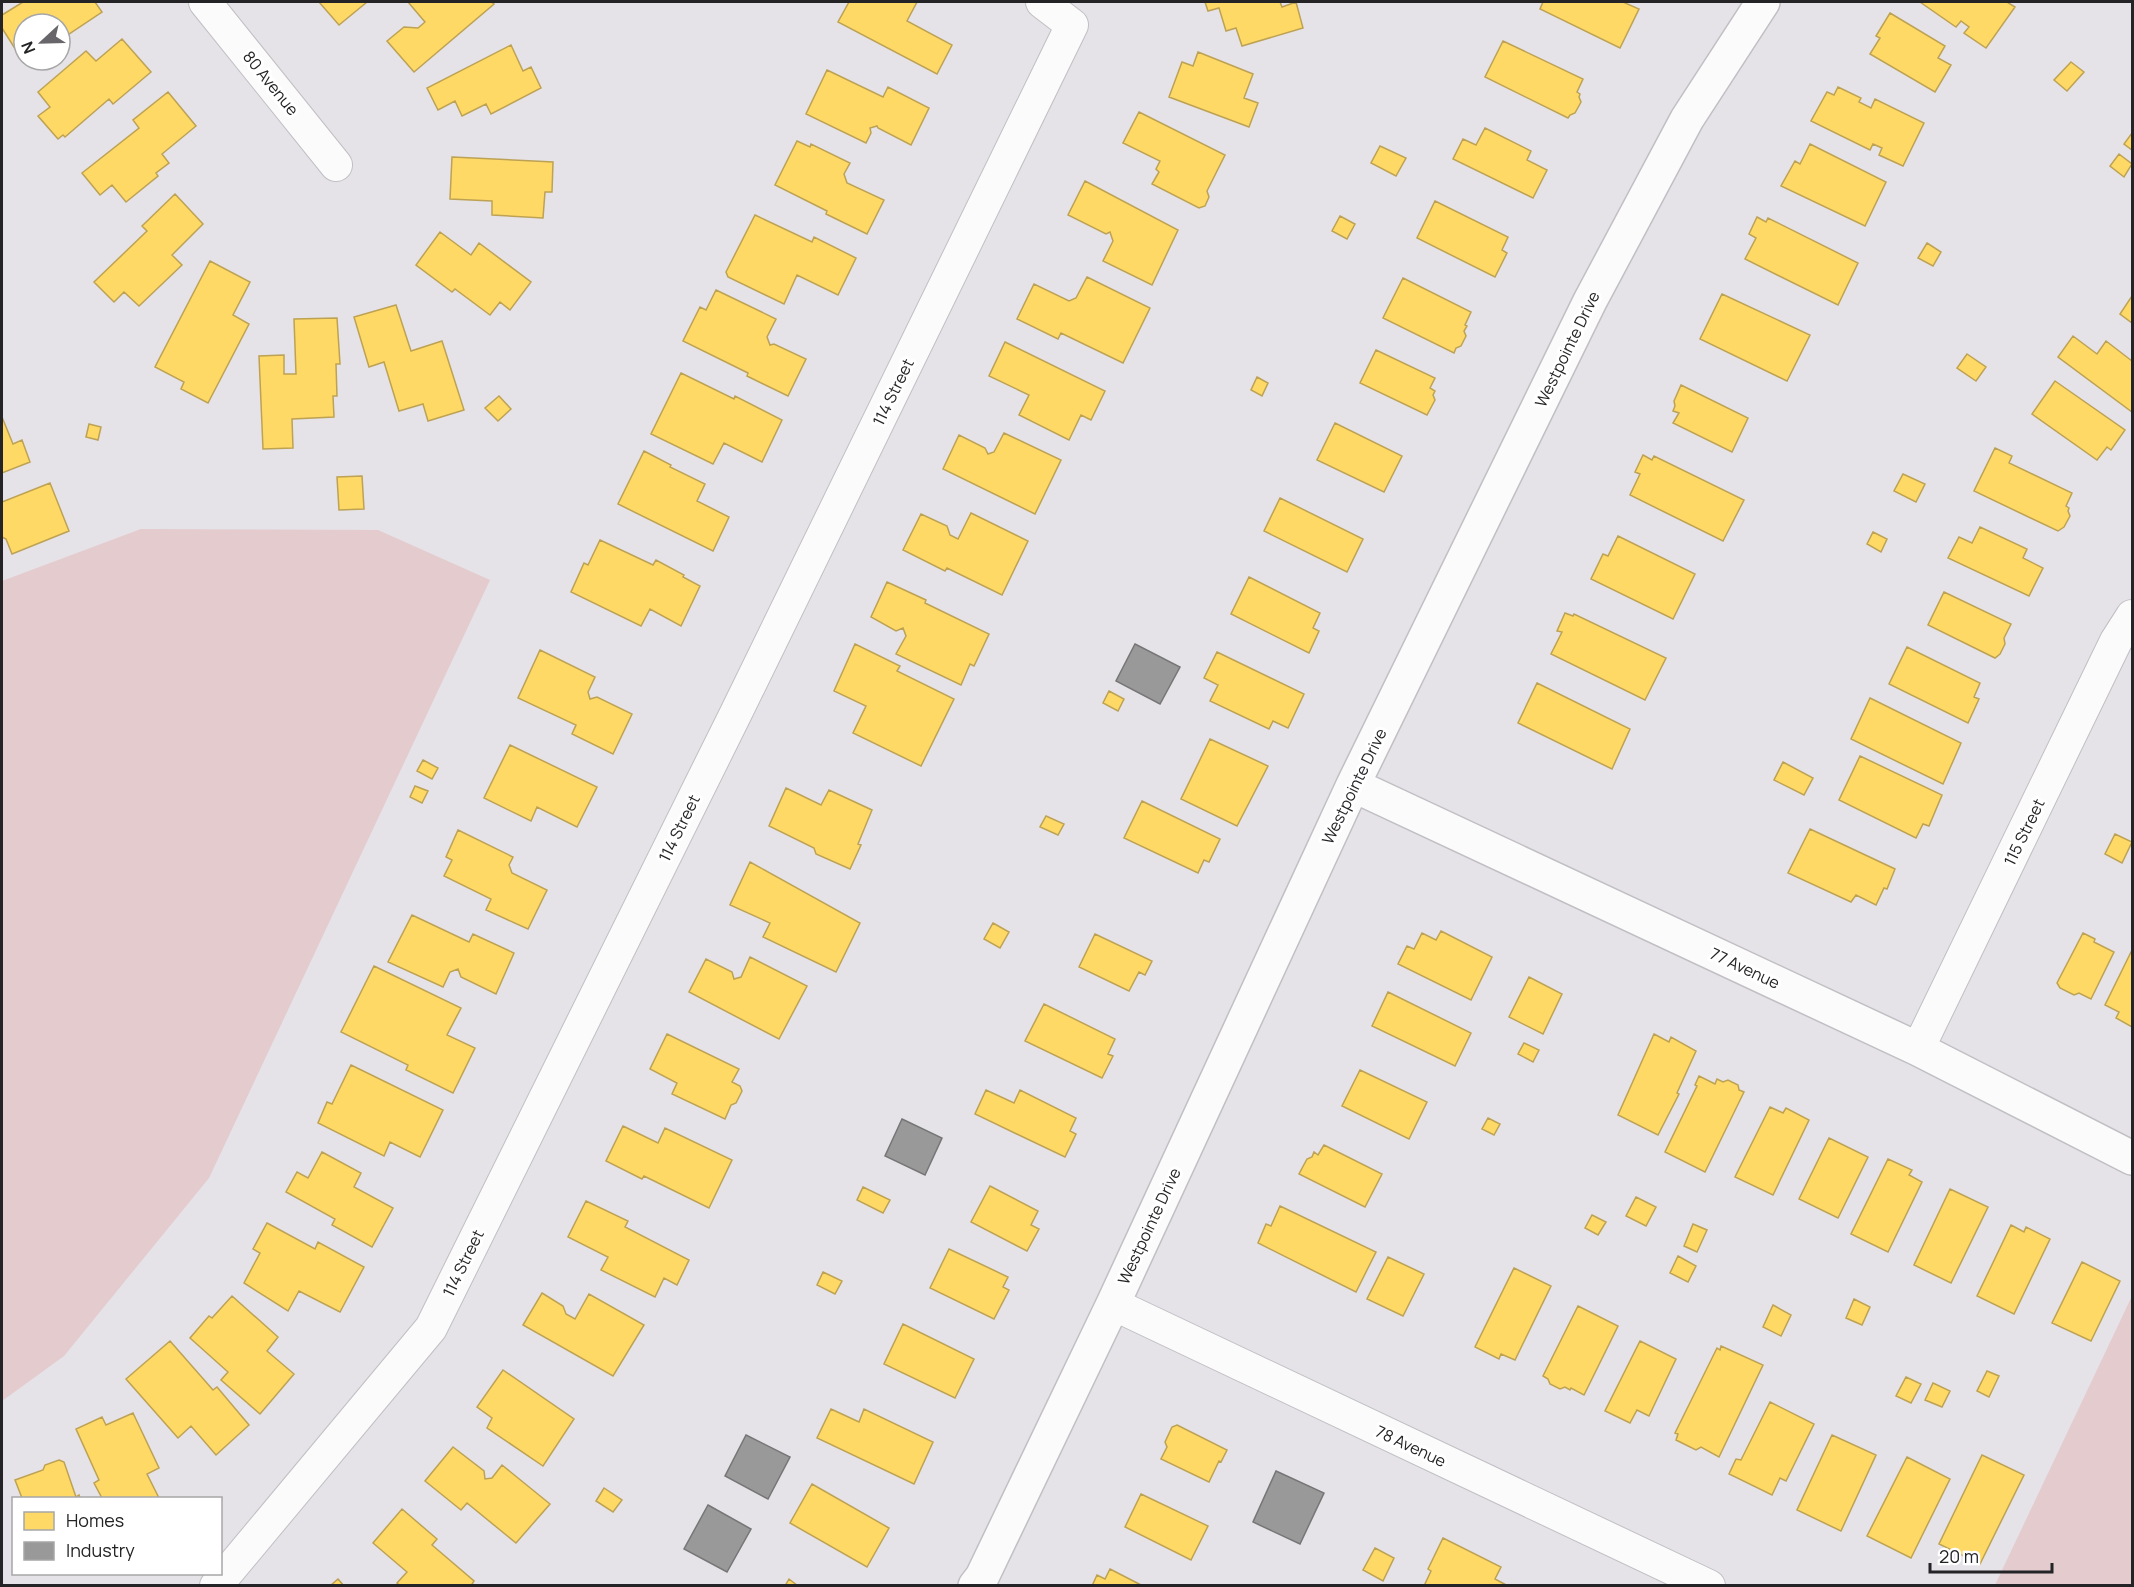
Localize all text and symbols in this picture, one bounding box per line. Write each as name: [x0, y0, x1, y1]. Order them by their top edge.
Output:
north arrow: [12, 12, 72, 72]
text: N: [16, 38, 40, 57]
street label: 80 Avenue: [238, 46, 304, 120]
street label: Westpointe Drive: [1529, 287, 1605, 411]
street label: 114 Street: [867, 355, 919, 429]
street label: Westpointe Drive: [1316, 724, 1392, 848]
street label: 114 Street: [653, 791, 705, 865]
street label: 115 Street: [1998, 795, 2050, 869]
street label: 77 Avenue: [1707, 942, 1783, 994]
street label: Westpointe Drive: [1112, 1164, 1186, 1288]
street label: 114 Street: [437, 1226, 489, 1300]
street label: 78 Avenue: [1372, 1420, 1450, 1472]
legend: [12, 1497, 222, 1575]
text: Homes: [66, 1508, 124, 1532]
scale bar: [1930, 1536, 2052, 1574]
text: Industry: [66, 1538, 135, 1562]
text: 20 m: [1939, 1544, 1979, 1568]

